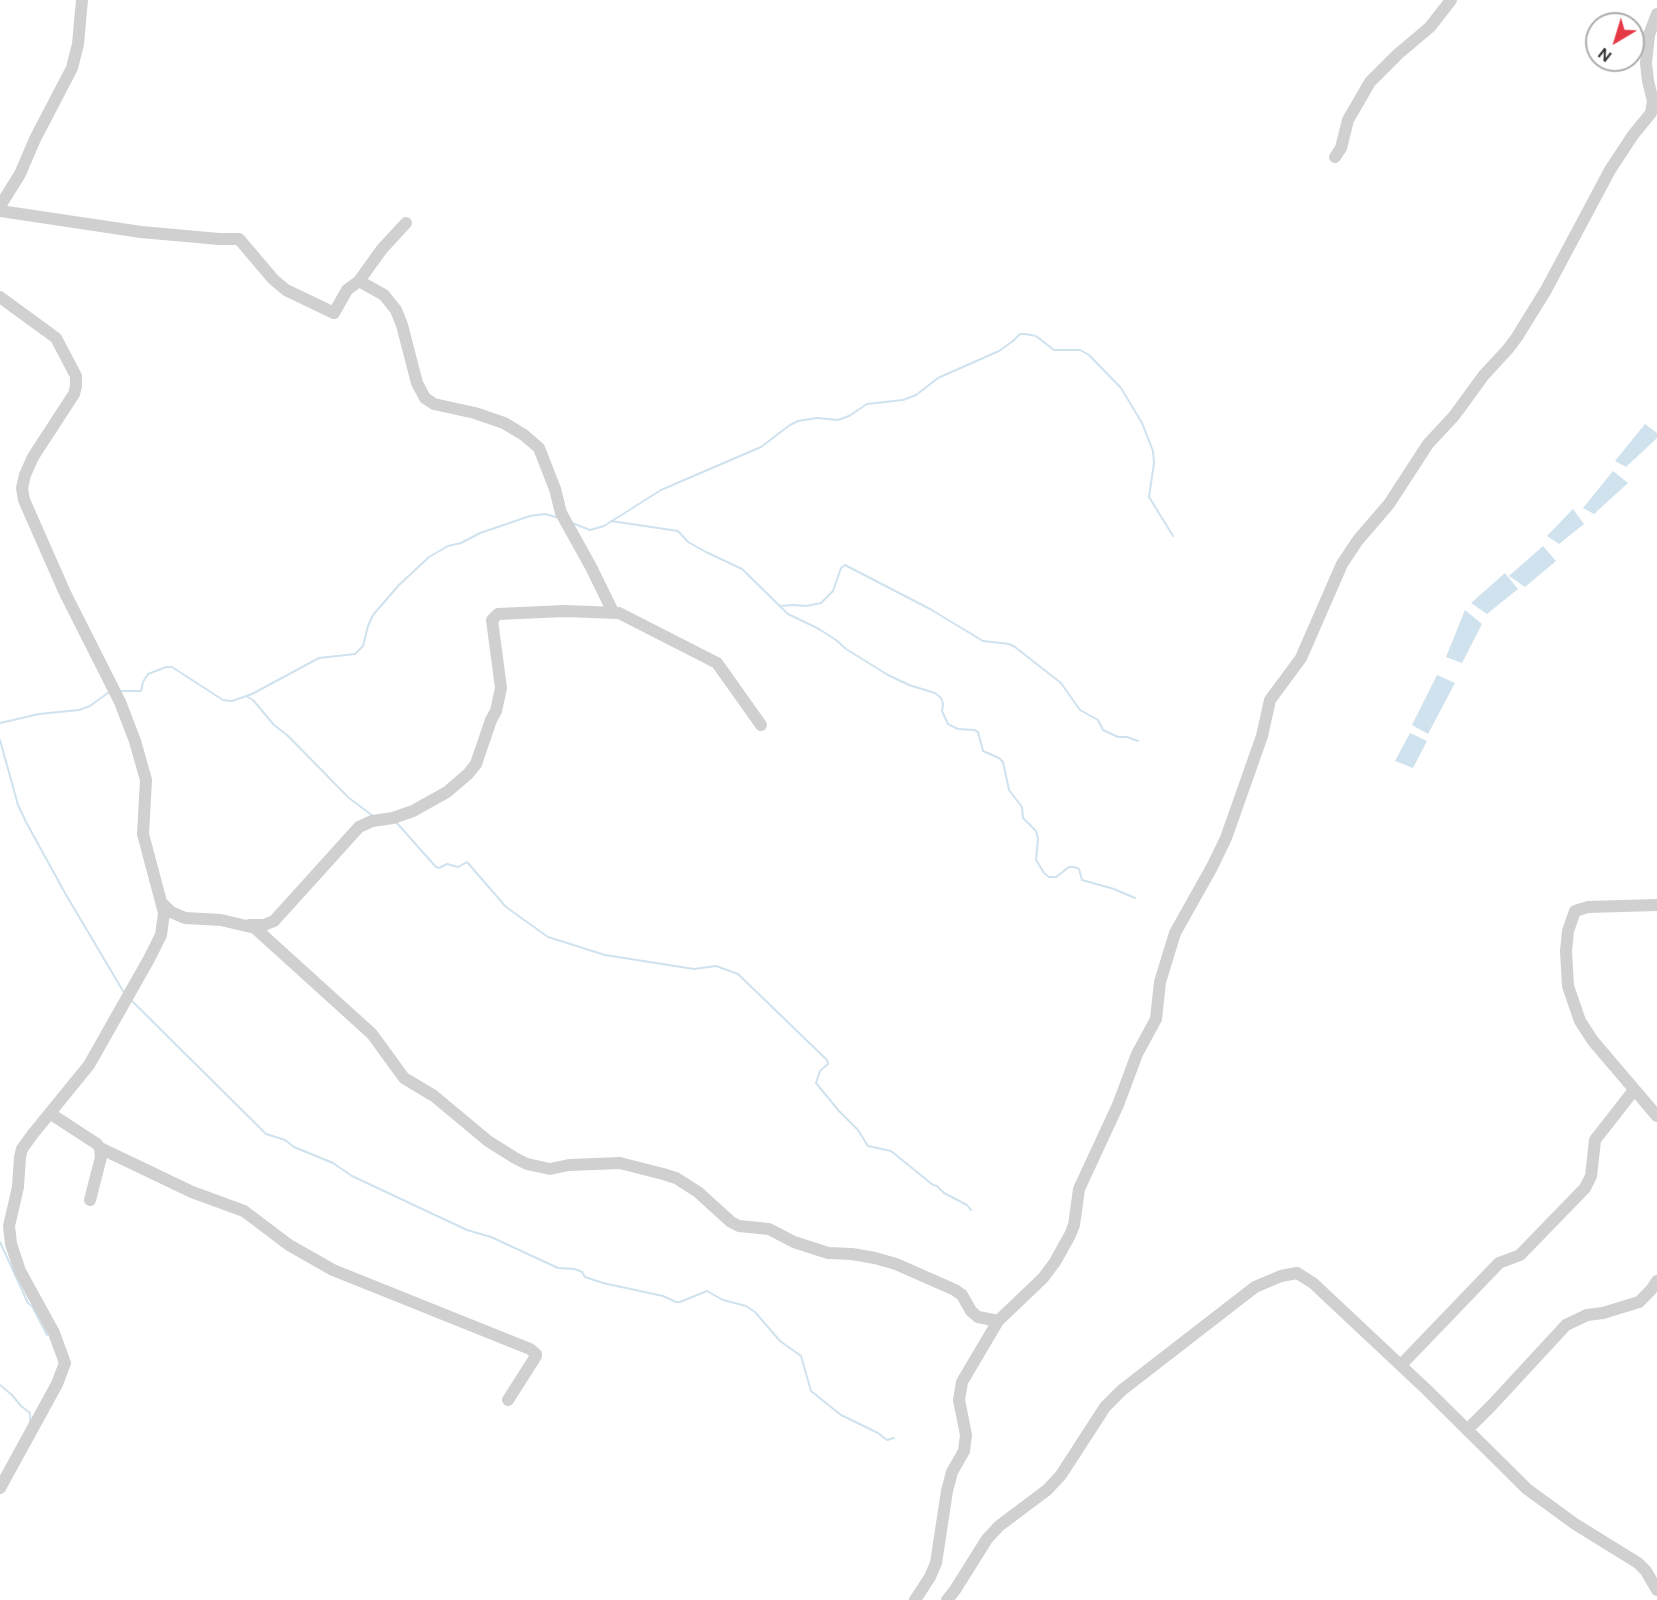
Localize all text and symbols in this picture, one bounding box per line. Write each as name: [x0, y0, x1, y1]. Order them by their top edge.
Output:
north arrow: [1585, 12, 1645, 72]
text: N: [1594, 43, 1616, 67]

